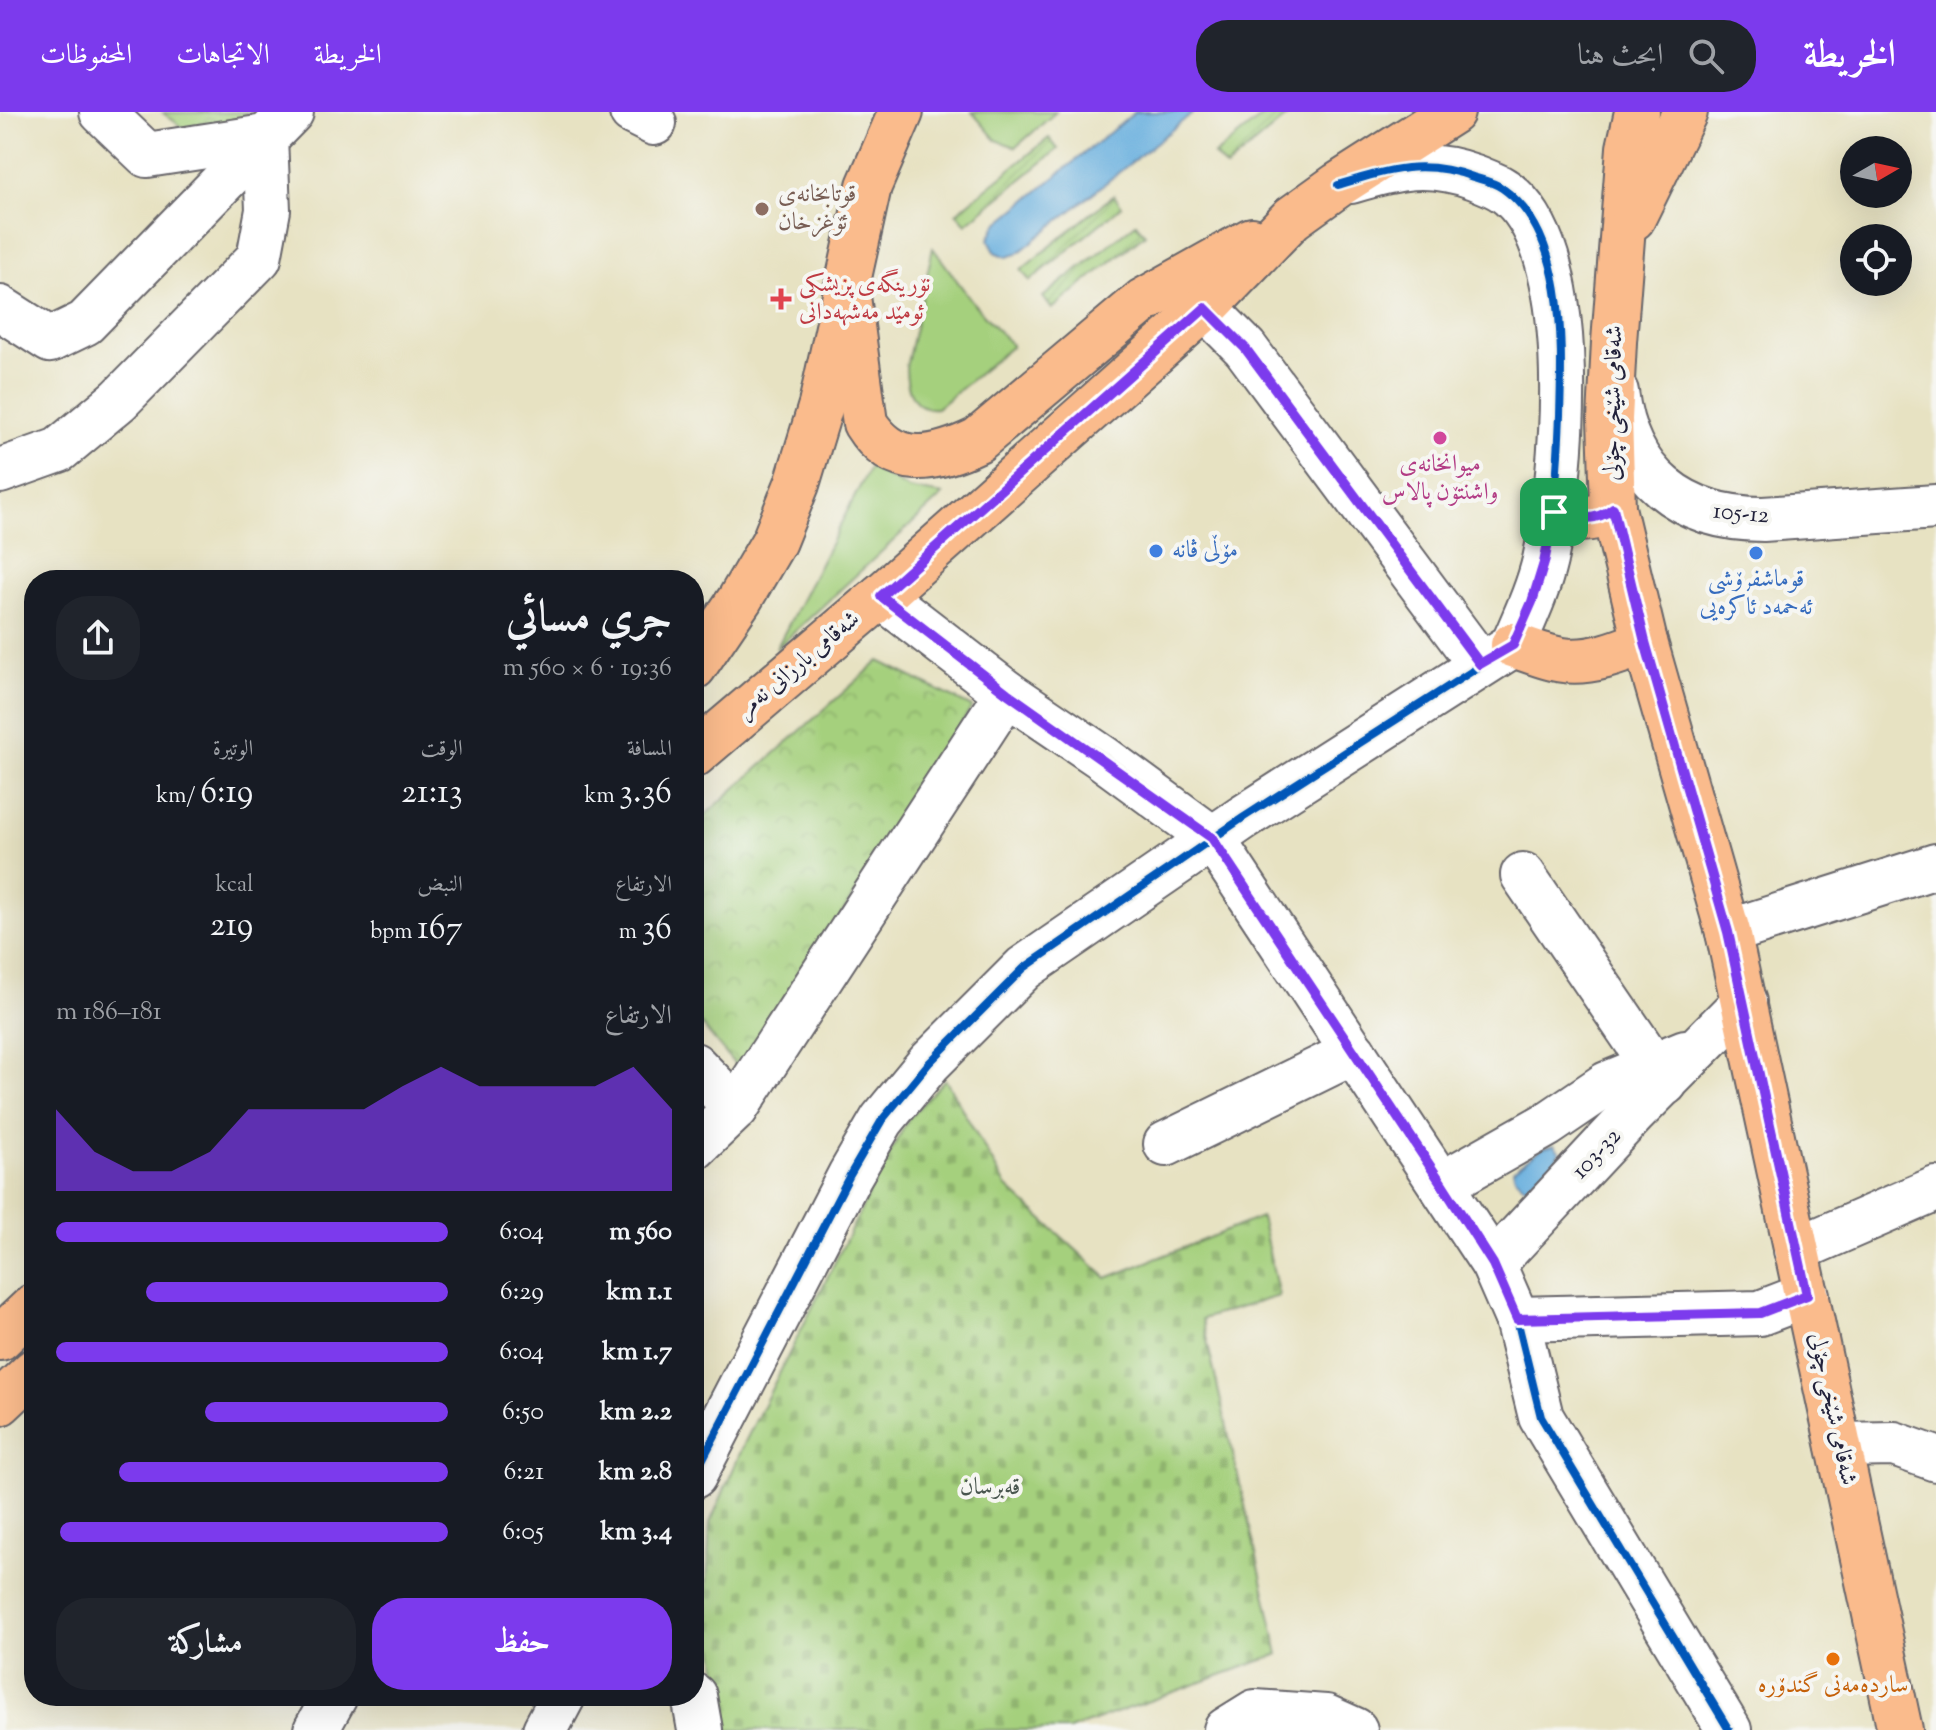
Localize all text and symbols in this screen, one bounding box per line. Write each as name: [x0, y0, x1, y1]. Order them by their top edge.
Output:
search box: [1196, 20, 1756, 92]
text: الخريطة: [1804, 30, 1896, 84]
icon: search: [1684, 34, 1728, 78]
text: ابحث هنا: [1577, 35, 1664, 78]
text: المحفوظات: [40, 36, 132, 76]
text: الاتجاهات: [176, 36, 270, 76]
text: الخريطة: [314, 36, 382, 76]
north arrow: [1840, 136, 1912, 208]
map controls: [1840, 136, 1912, 296]
place label: قوتابخانەی ئۆغزخان: [778, 178, 856, 240]
marker: قوتابخانەی ئۆغزخان: [753, 200, 771, 218]
button: locate: [1840, 224, 1912, 296]
place label: نۆرینگەی پزیشکی ئومێد مەشهەدانی: [799, 268, 931, 330]
marker: نۆرینگەی پزیشکی ئومێد مەشهەدانی: [770, 288, 792, 310]
street label: شەقامی شێخی چۆلی: [1596, 325, 1632, 481]
marker: میوانخانەی واشنتۆن پالاس: [1431, 429, 1449, 447]
place label: میوانخانەی واشنتۆن پالاس: [1382, 448, 1498, 510]
pin: [1520, 478, 1588, 546]
icon: arrive: [1532, 490, 1576, 534]
street label: 105-12: [1712, 495, 1770, 533]
place label: مۆڵی ڤانە: [1172, 534, 1238, 568]
marker: مۆڵی ڤانە: [1147, 542, 1165, 560]
marker: قوماشفرۆشی ئەحمەد ئاکرەیی: [1747, 544, 1765, 562]
place label: قوماشفرۆشی ئەحمەد ئاکرەیی: [1700, 563, 1813, 625]
text: جري مسائي: [506, 588, 672, 651]
button: share: [56, 596, 140, 680]
street label: شەقامی بارزانی نەمر: [730, 603, 868, 727]
text: 19:36 · 6 × 560 m: [503, 650, 672, 687]
text: الوتيرة: [213, 734, 253, 766]
text: الوقت: [421, 734, 463, 766]
text: المسافة: [627, 734, 672, 766]
text: 6:19: [200, 769, 253, 818]
text: 21:13: [401, 769, 463, 818]
text: 3.36: [619, 769, 672, 818]
text: /km: [156, 781, 200, 813]
text: km: [584, 781, 619, 813]
text: kcal: [216, 870, 253, 902]
text: النبض: [417, 870, 463, 902]
text: الارتفاع: [615, 870, 672, 902]
text: 219: [210, 902, 253, 951]
text: 167: [417, 905, 463, 954]
text: 36: [642, 905, 672, 954]
text: bpm: [370, 917, 417, 949]
text: m: [619, 917, 642, 949]
text: 181–186 m: [56, 994, 162, 1031]
text: الارتفاع: [605, 998, 672, 1035]
street label: 103-32: [1564, 1121, 1630, 1187]
text: 6:04: [499, 1214, 544, 1251]
text: 560 m: [609, 1214, 672, 1251]
text: 6:29: [500, 1274, 544, 1311]
text: 1.1 km: [607, 1274, 672, 1311]
street label: شەقامی شێخی چۆلی: [1799, 1329, 1865, 1489]
text: 6:04: [499, 1334, 544, 1371]
text: 1.7 km: [602, 1334, 672, 1371]
text: 6:50: [502, 1394, 544, 1431]
text: 2.2 km: [600, 1394, 672, 1431]
text: 6:21: [504, 1454, 544, 1491]
text: 2.8 km: [599, 1454, 672, 1491]
park label: قەبرسان: [960, 1471, 1020, 1505]
text: 6:05: [502, 1514, 544, 1551]
text: 3.4 km: [601, 1514, 672, 1551]
button: مشاركة: [56, 1598, 356, 1690]
button: حفظ: [372, 1598, 672, 1690]
marker: ساردەمەنی گندۆرە: [1824, 1650, 1842, 1668]
place label: ساردەمەنی گندۆرە: [1758, 1669, 1908, 1703]

